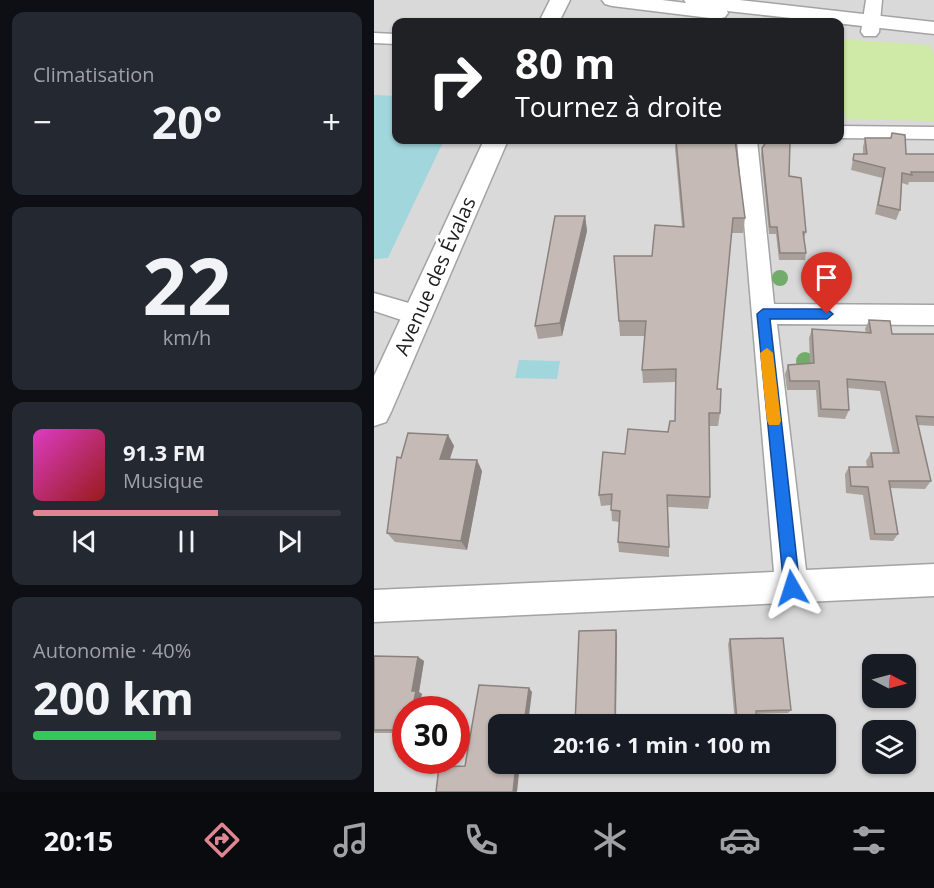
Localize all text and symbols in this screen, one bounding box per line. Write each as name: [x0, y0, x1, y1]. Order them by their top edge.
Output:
text: 80 m: [515, 34, 615, 91]
icon: right: [416, 42, 494, 120]
text: Climatisation: [33, 61, 155, 88]
text: Tournez à droite: [515, 88, 723, 125]
text: 20°: [152, 91, 222, 152]
text: −: [33, 99, 52, 144]
text: +: [322, 99, 341, 144]
street label: Avenue des Évalas: [387, 192, 482, 359]
text: 22: [142, 232, 232, 338]
pin: [801, 252, 852, 314]
icon: arrive: [810, 261, 843, 294]
text: km/h: [163, 324, 211, 351]
text: 91.3 FM: [123, 437, 206, 467]
text: Musique: [123, 467, 204, 494]
icon: previous: [68, 525, 101, 558]
icon: pause: [170, 525, 203, 558]
icon: next: [273, 525, 306, 558]
position arrow: [760, 556, 824, 620]
text: Autonomie · 40%: [33, 637, 191, 664]
north arrow: [862, 654, 916, 708]
map controls: [862, 654, 916, 774]
text: 200 km: [33, 667, 194, 728]
speed limit sign: 30: [392, 696, 470, 774]
button: layers: [862, 720, 916, 774]
text: 20:16 · 1 min · 100 m: [553, 729, 771, 759]
icon: directions: [201, 819, 243, 861]
icon: music: [330, 819, 372, 861]
icon: phone: [460, 819, 502, 861]
icon: climate: [589, 819, 631, 861]
icon: car: [719, 819, 761, 861]
icon: filters: [848, 819, 890, 861]
text: 20:15: [44, 822, 113, 859]

